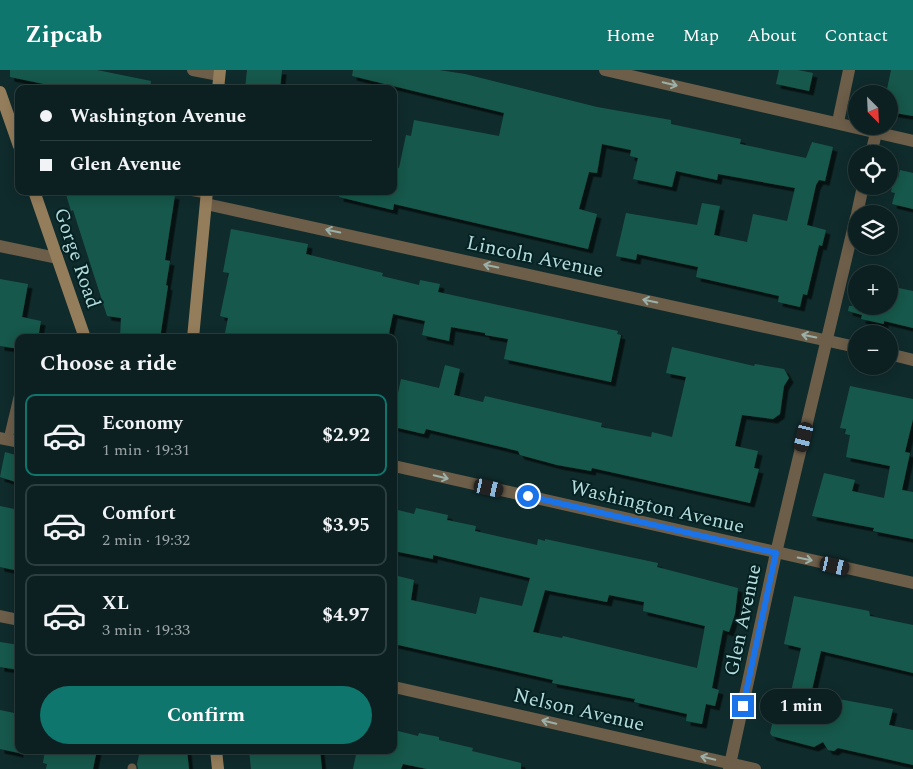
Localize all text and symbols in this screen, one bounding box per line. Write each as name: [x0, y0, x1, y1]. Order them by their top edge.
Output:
text: Zipcab: [25, 17, 102, 53]
text: Home: [606, 22, 655, 49]
text: Map: [683, 22, 719, 49]
text: About: [747, 22, 797, 49]
text: Contact: [825, 22, 888, 49]
one-way arrow: [661, 80, 677, 89]
north arrow: [848, 85, 898, 135]
map controls: [848, 85, 898, 375]
text: Washington Avenue: [70, 102, 246, 131]
button: locate: [848, 145, 898, 195]
text: Glen Avenue: [70, 150, 181, 179]
street label: Gorge Road: [46, 204, 108, 312]
button: layers: [848, 205, 898, 255]
one-way arrow: [325, 226, 341, 236]
street label: Lincoln Avenue: [464, 228, 606, 286]
one-way arrow: [484, 261, 500, 270]
button: +: [848, 265, 898, 315]
one-way arrow: [642, 296, 658, 305]
button: −: [848, 325, 898, 375]
one-way arrow: [801, 331, 817, 340]
text: Choose a ride: [40, 347, 177, 380]
text: Economy: [102, 409, 183, 438]
icon: car: [42, 413, 87, 458]
text: $2.92: [322, 421, 370, 450]
car: [793, 421, 814, 453]
text: 1 min · 19:31: [102, 438, 190, 462]
street label: Washington Avenue: [567, 472, 747, 542]
one-way arrow: [433, 473, 449, 482]
car: [472, 477, 505, 499]
route start: [517, 485, 539, 507]
text: Comfort: [102, 499, 176, 528]
icon: car: [42, 503, 87, 548]
text: $3.95: [322, 511, 370, 540]
text: 2 min · 19:32: [102, 528, 190, 552]
one-way arrow: [796, 555, 812, 564]
car: [818, 555, 851, 577]
street label: Glen Avenue: [717, 561, 769, 679]
text: XL: [102, 589, 129, 618]
icon: car: [42, 593, 87, 638]
text: $4.97: [322, 601, 370, 630]
text: 3 min · 19:33: [102, 618, 190, 642]
street label: Nelson Avenue: [511, 680, 647, 740]
button: Confirm: [40, 686, 372, 744]
callout: 1 min: [760, 688, 843, 724]
text: 1 min: [780, 694, 822, 718]
route end: [732, 695, 754, 717]
one-way arrow: [542, 717, 558, 726]
one-way arrow: [700, 753, 716, 762]

